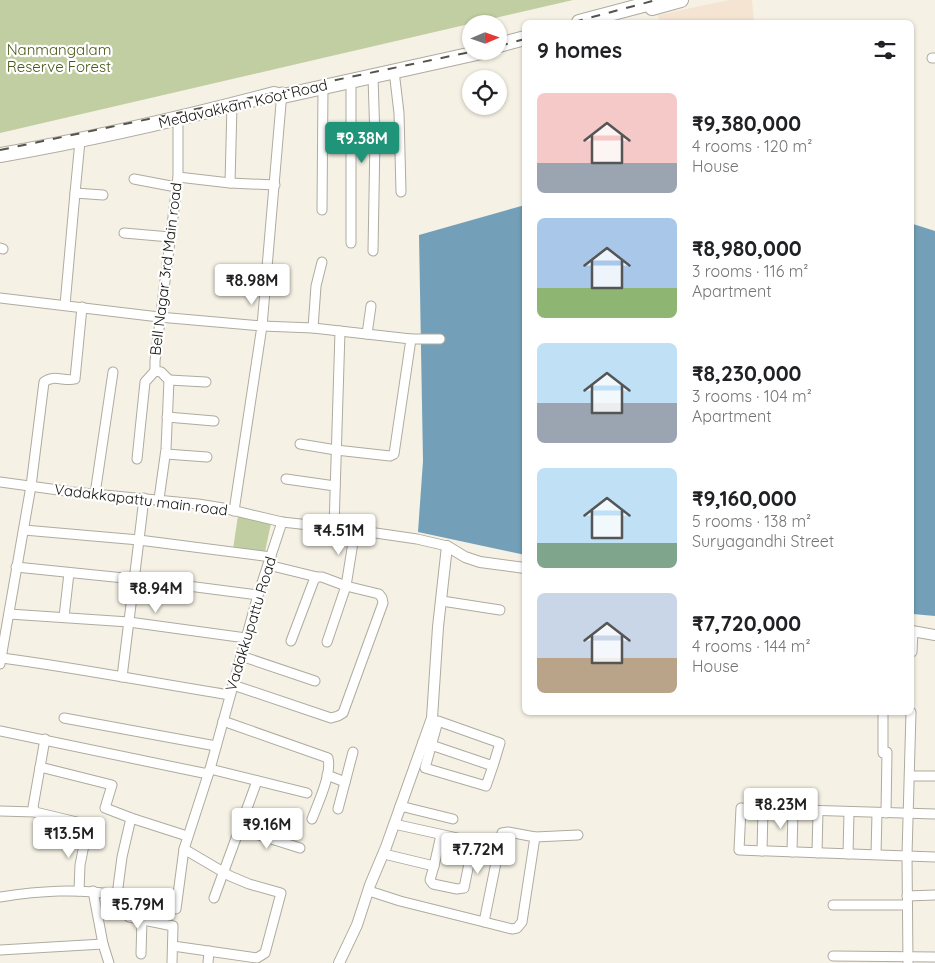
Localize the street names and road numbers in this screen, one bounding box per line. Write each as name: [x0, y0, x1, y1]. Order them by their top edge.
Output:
street label: Medavakkam Koot Road: [156, 75, 329, 132]
street label: Bell Nagar 3rd Main road: [145, 181, 186, 357]
street label: Vadakkapattu main road: [53, 479, 229, 520]
street label: Vadakkupattu Road: [221, 554, 280, 693]

